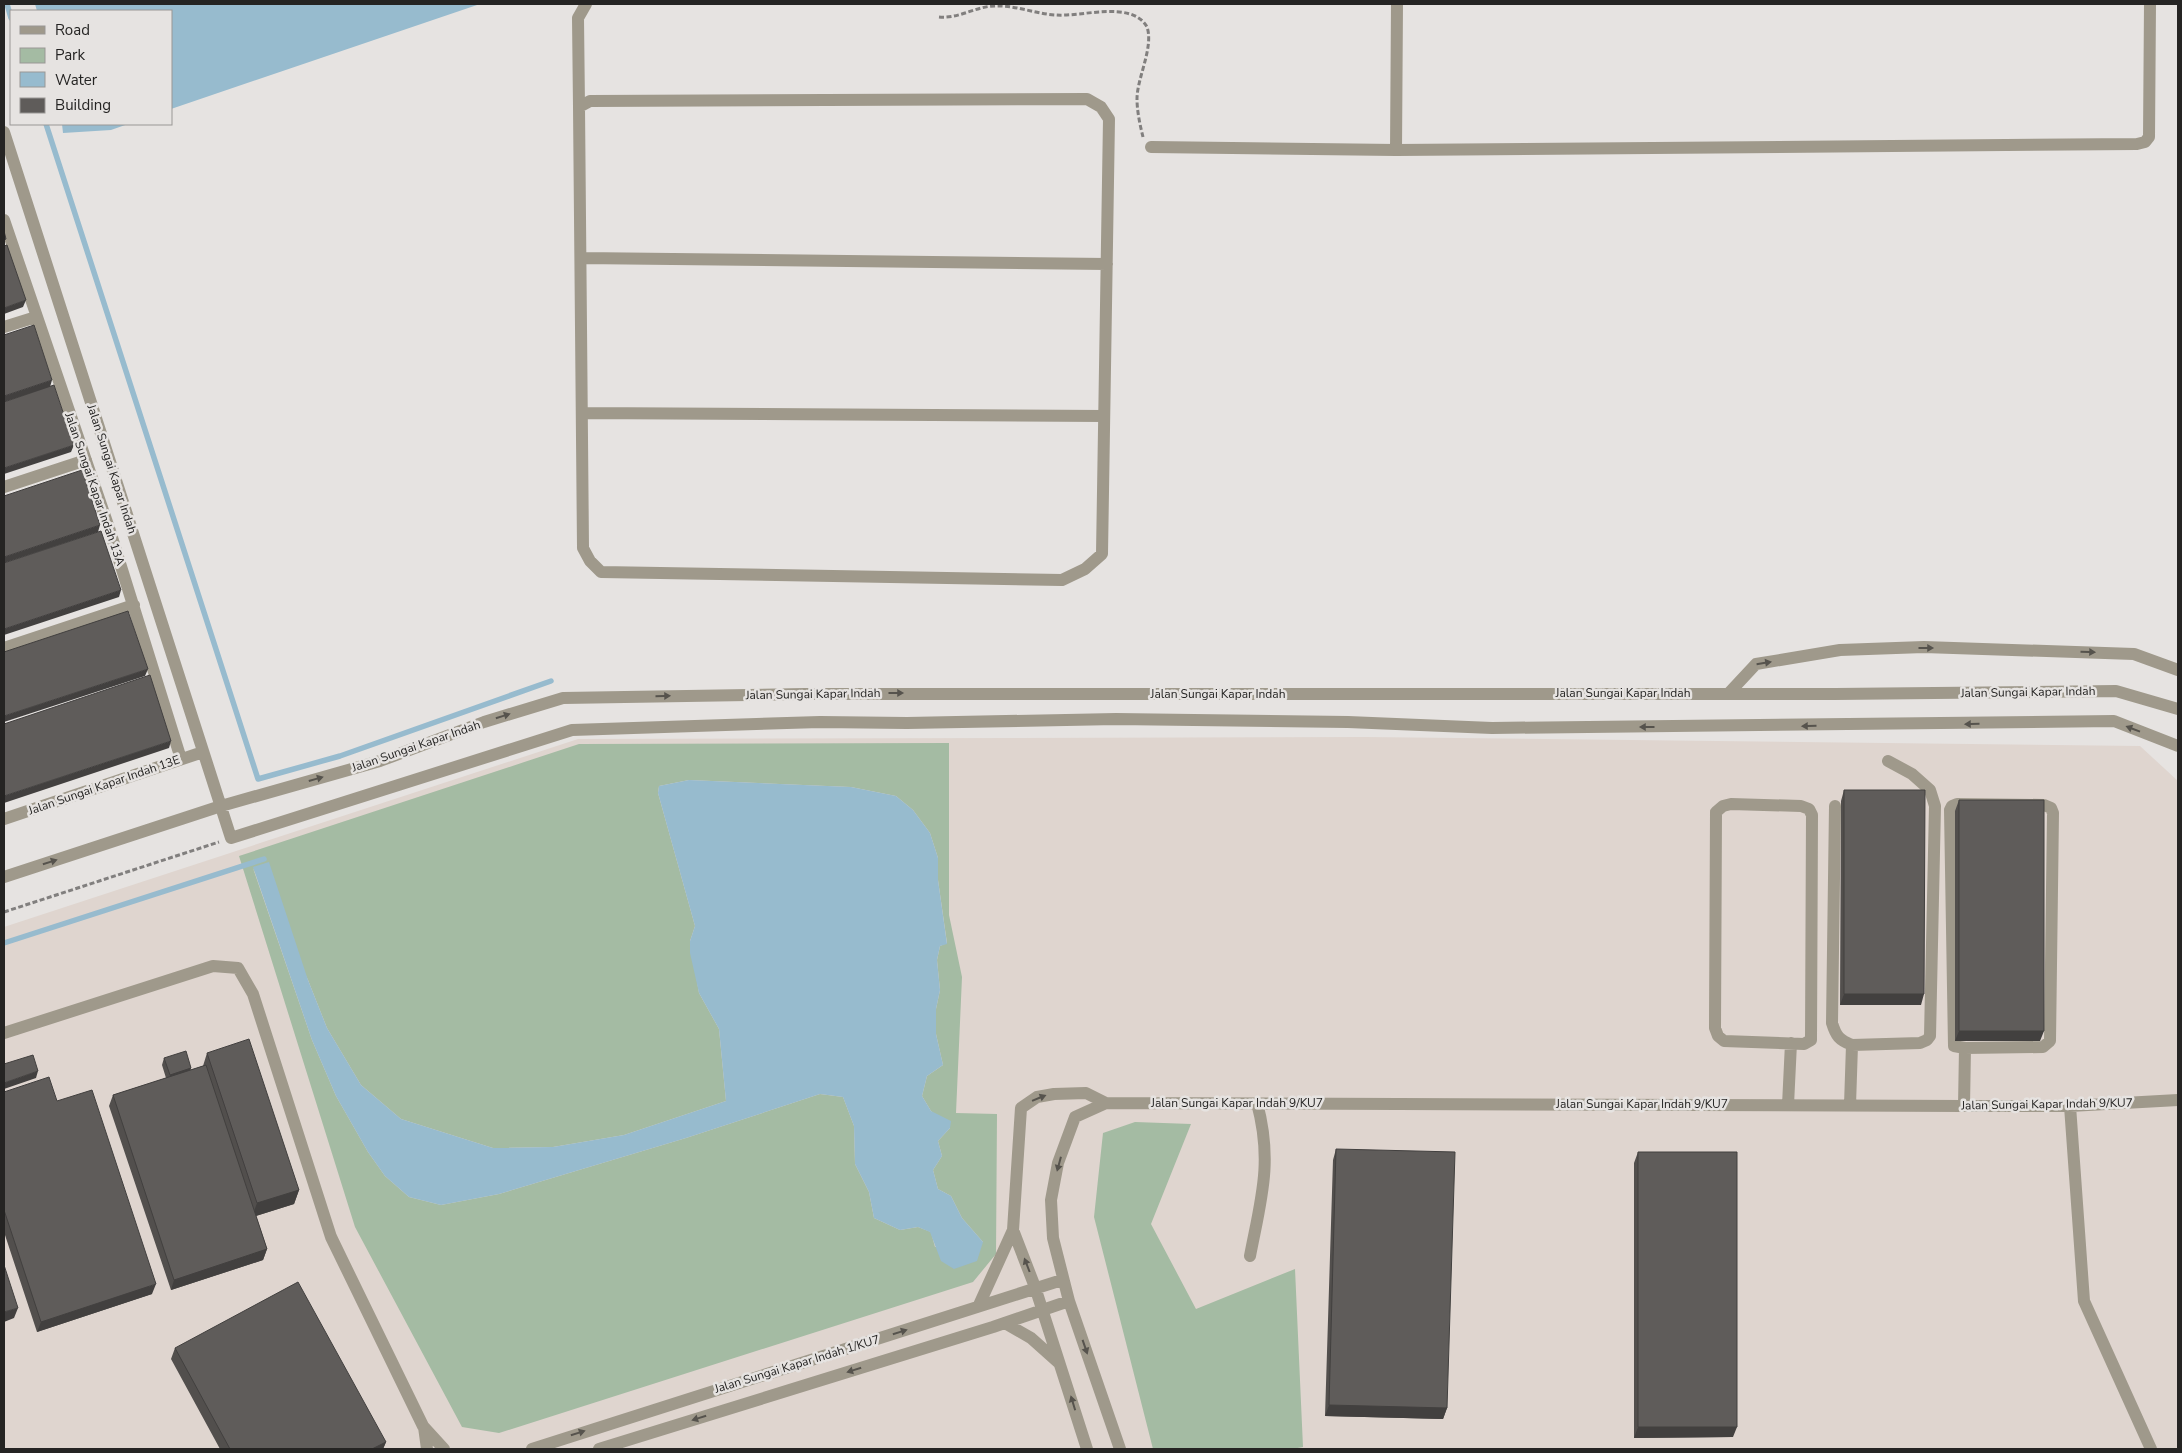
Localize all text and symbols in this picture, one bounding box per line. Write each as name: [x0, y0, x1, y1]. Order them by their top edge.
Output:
legend: [10, 10, 172, 125]
text: Road: [55, 20, 90, 40]
text: Park: [55, 45, 85, 65]
text: Water: [55, 70, 98, 90]
text: Building: [55, 95, 111, 115]
street label: Jalan Sungai Kapar Indah: [83, 401, 140, 536]
street label: Jalan Sungai Kapar Indah 13A: [61, 409, 129, 568]
one-way arrow: [1918, 644, 1934, 652]
one-way arrow: [2080, 649, 2096, 657]
one-way arrow: [1757, 659, 1773, 667]
street label: Jalan Sungai Kapar Indah: [1959, 683, 2096, 701]
street label: Jalan Sungai Kapar Indah: [744, 685, 881, 703]
street label: Jalan Sungai Kapar Indah: [1555, 685, 1690, 701]
street label: Jalan Sungai Kapar Indah: [1150, 686, 1285, 702]
one-way arrow: [888, 689, 904, 697]
one-way arrow: [655, 692, 671, 700]
one-way arrow: [496, 712, 511, 720]
street label: Jalan Sungai Kapar Indah: [349, 716, 482, 776]
one-way arrow: [1963, 720, 1979, 728]
one-way arrow: [1801, 722, 1817, 730]
one-way arrow: [1638, 724, 1654, 732]
one-way arrow: [2126, 724, 2140, 732]
street label: Jalan Sungai Kapar Indah 13E: [25, 751, 182, 819]
one-way arrow: [309, 775, 324, 783]
one-way arrow: [43, 857, 58, 865]
one-way arrow: [1032, 1094, 1047, 1102]
street label: Jalan Sungai Kapar Indah 9/KU7: [1150, 1095, 1323, 1111]
street label: Jalan Sungai Kapar Indah 9/KU7: [1960, 1095, 2133, 1114]
street label: Jalan Sungai Kapar Indah 9/KU7: [1555, 1096, 1728, 1112]
one-way arrow: [1055, 1156, 1063, 1171]
one-way arrow: [1022, 1258, 1030, 1272]
one-way arrow: [892, 1327, 907, 1335]
street label: Jalan Sungai Kapar Indah 1/KU7: [712, 1331, 882, 1397]
one-way arrow: [1082, 1340, 1089, 1355]
one-way arrow: [846, 1366, 861, 1374]
one-way arrow: [1069, 1395, 1076, 1410]
one-way arrow: [691, 1414, 706, 1422]
one-way arrow: [571, 1429, 586, 1437]

